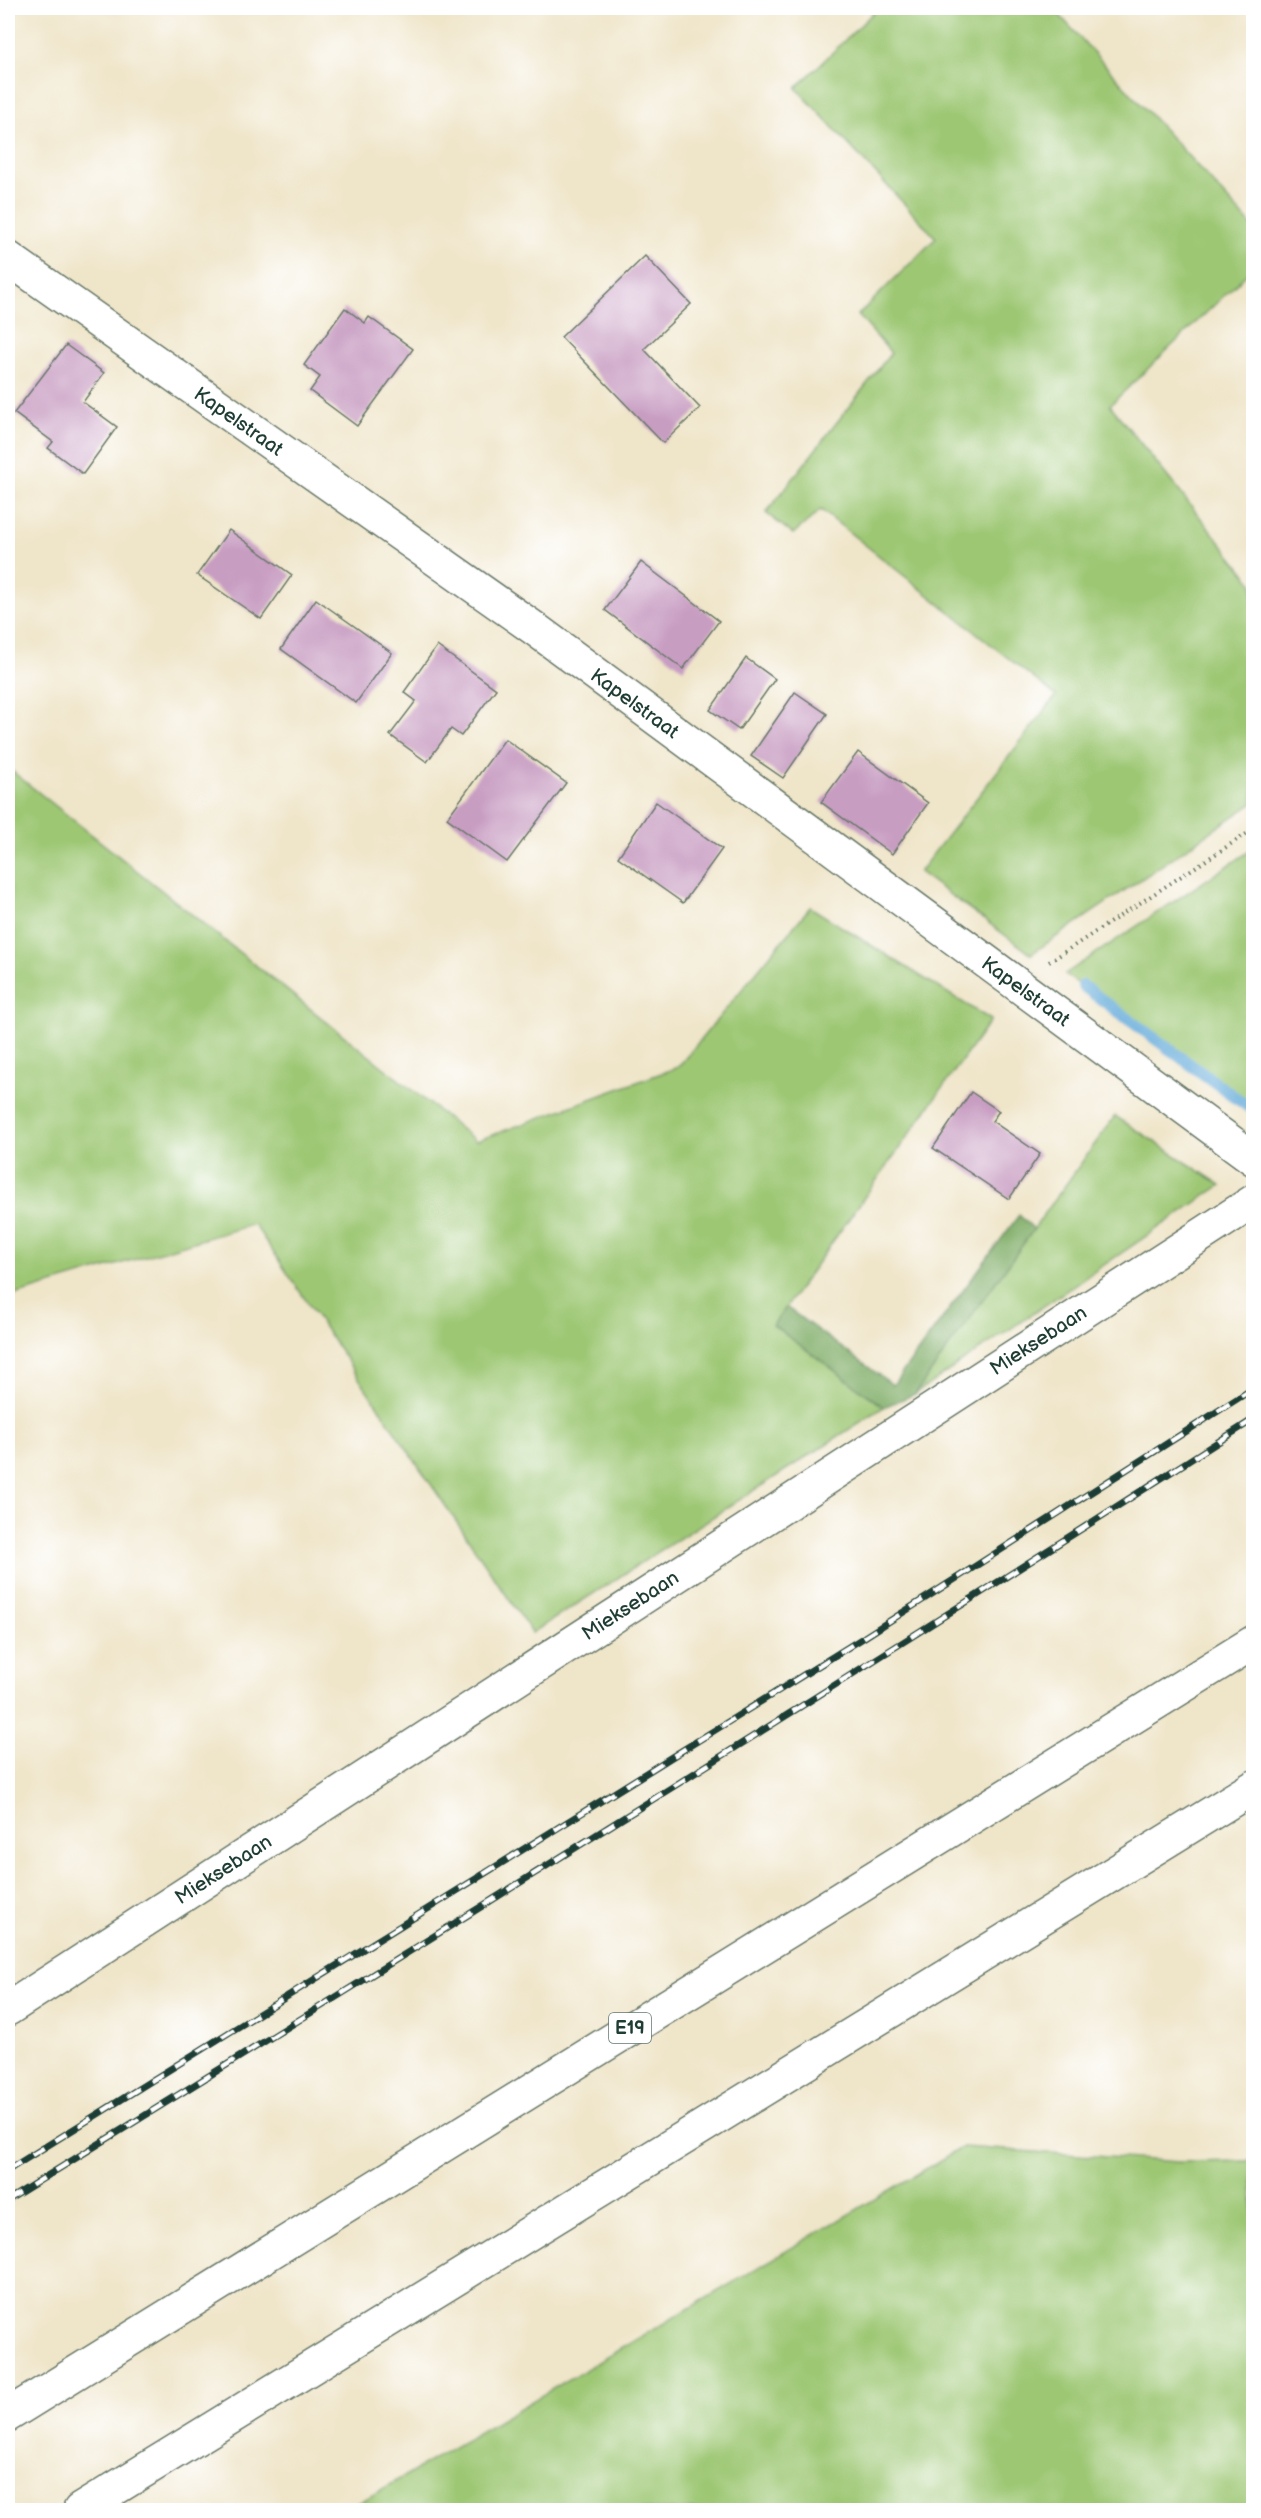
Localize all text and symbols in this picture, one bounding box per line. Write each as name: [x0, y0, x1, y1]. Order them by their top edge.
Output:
street label: Kapelstraat: [189, 382, 288, 461]
street label: Kapelstraat: [585, 664, 683, 744]
street label: Kapelstraat: [976, 952, 1074, 1032]
street label: Mieksebaan: [986, 1301, 1091, 1381]
street label: Mieksebaan: [578, 1566, 683, 1646]
street label: Mieksebaan: [171, 1830, 276, 1910]
road number: E19: [609, 2013, 651, 2043]

